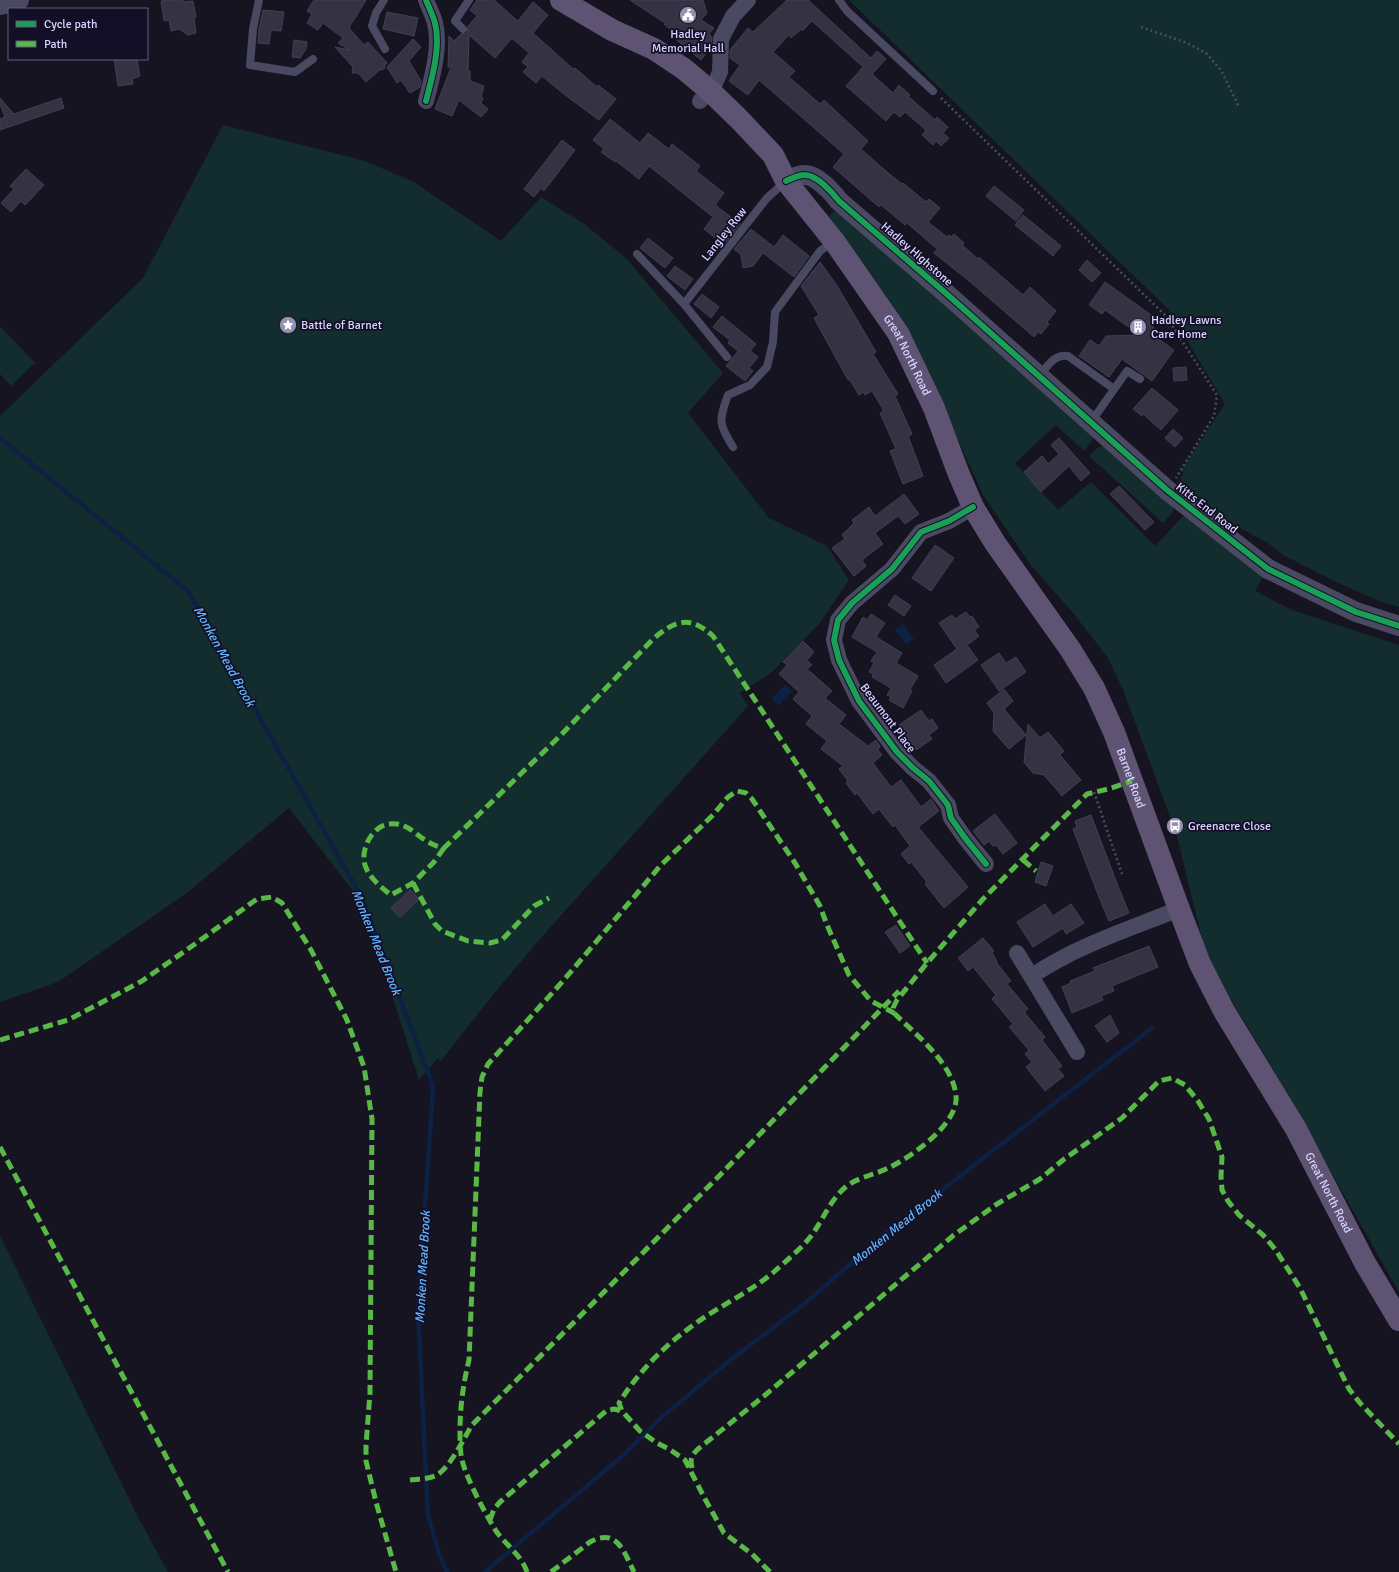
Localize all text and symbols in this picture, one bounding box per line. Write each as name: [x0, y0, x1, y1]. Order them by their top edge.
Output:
public building icon: Hadley Memorial Hall: [678, 5, 698, 25]
legend: [8, 8, 148, 60]
text: Cycle path: [44, 17, 97, 32]
place label: Hadley Memorial Hall: [652, 27, 725, 56]
text: Path: [44, 37, 67, 52]
street label: Langley Row: [699, 204, 750, 264]
street label: Hadley Highstone: [878, 219, 956, 290]
street label: Great North Road: [880, 312, 934, 398]
place label: Hadley Lawns Care Home: [1151, 313, 1222, 342]
place icon: Battle of Barnet: [278, 315, 298, 335]
building icon: Hadley Lawns Care Home: [1128, 317, 1148, 337]
place label: Battle of Barnet: [301, 318, 382, 333]
street label: Kitts End Road: [1173, 480, 1241, 537]
water label: Monken Mead Brook: [190, 603, 259, 711]
street label: Beaumont Place: [857, 681, 919, 756]
street label: Barnet Road: [1113, 746, 1148, 810]
bus stop icon: Greenacre Close: [1165, 816, 1185, 836]
place label: Greenacre Close: [1188, 819, 1271, 834]
water label: Monken Mead Brook: [348, 887, 405, 999]
street label: Great North Road: [1301, 1150, 1355, 1236]
water label: Monken Mead Brook: [848, 1185, 947, 1269]
water label: Monken Mead Brook: [412, 1209, 434, 1324]

